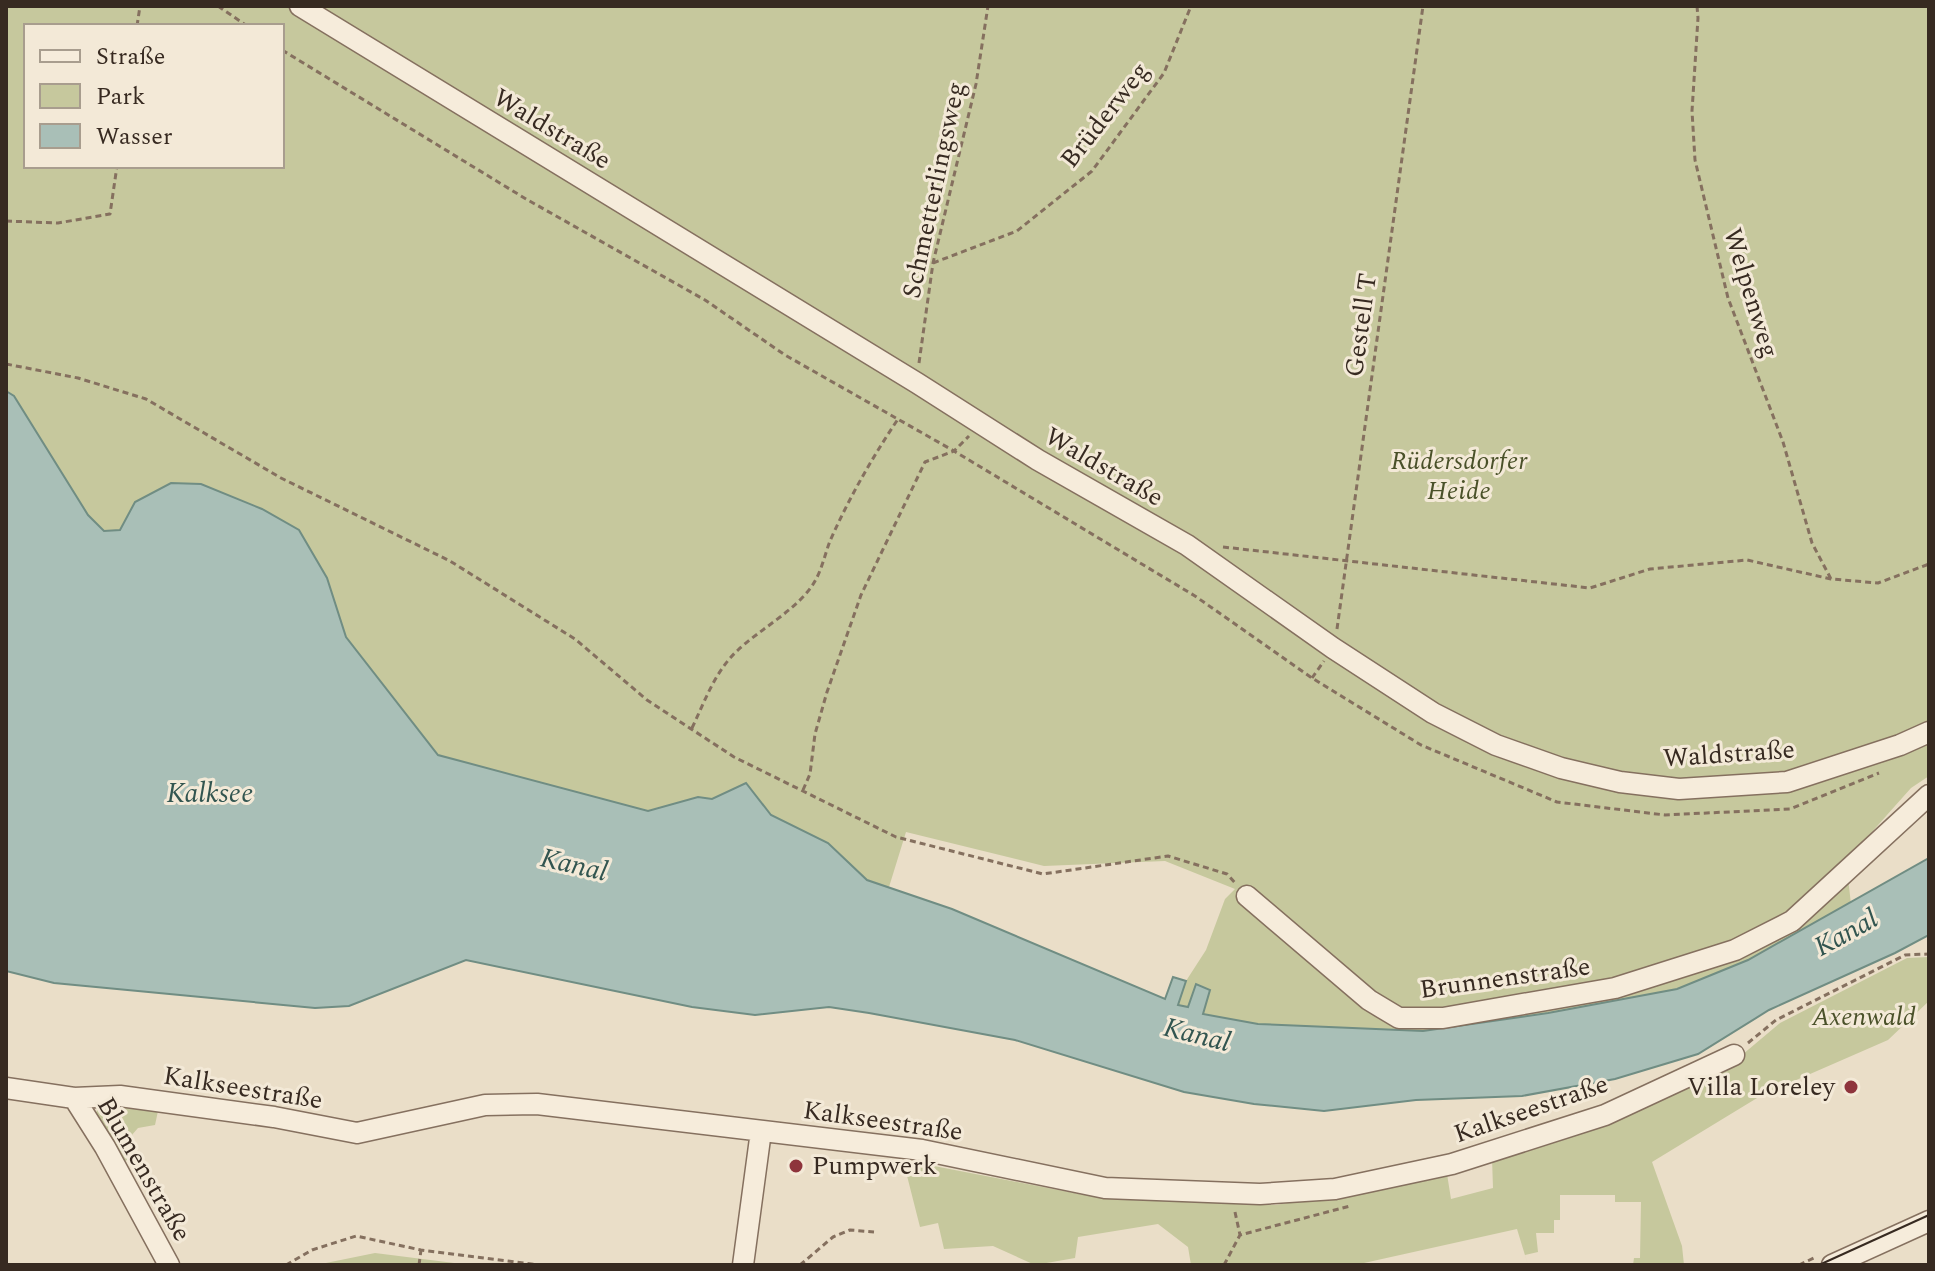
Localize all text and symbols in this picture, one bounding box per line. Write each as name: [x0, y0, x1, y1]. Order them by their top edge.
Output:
legend: [24, 24, 284, 168]
text: Straße: [96, 39, 165, 75]
street label: Brüderweg: [1051, 53, 1159, 177]
street label: Waldstraße: [485, 78, 619, 180]
street label: Schmetterlingsweg: [892, 78, 976, 302]
text: Park: [96, 79, 146, 115]
text: Wasser: [96, 119, 172, 155]
street label: Welpenweg: [1712, 223, 1790, 363]
street label: Gestell T: [1334, 270, 1388, 380]
street label: Waldstraße: [1037, 417, 1171, 517]
park label: Rüdersdorfer Heide: [1391, 441, 1528, 511]
street label: Waldstraße: [1662, 729, 1796, 779]
water label: Kalksee: [167, 772, 253, 815]
water label: Kanal: [536, 836, 612, 894]
water label: Kanal: [1806, 898, 1886, 968]
street label: Brunnenstraße: [1417, 946, 1593, 1010]
park label: Axenwald: [1811, 997, 1916, 1037]
water label: Kanal: [1159, 1006, 1235, 1064]
street label: Kalkseestraße: [160, 1056, 326, 1120]
street label: Kalkseestraße: [1448, 1064, 1614, 1154]
place label: Villa Loreley: [1687, 1067, 1837, 1107]
marker: Villa Loreley: [1842, 1078, 1860, 1096]
street label: Blumenstraße: [86, 1089, 202, 1249]
street label: Kalkseestraße: [801, 1090, 965, 1152]
place label: Pumpwerk: [812, 1146, 937, 1186]
marker: Pumpwerk: [787, 1157, 805, 1175]

